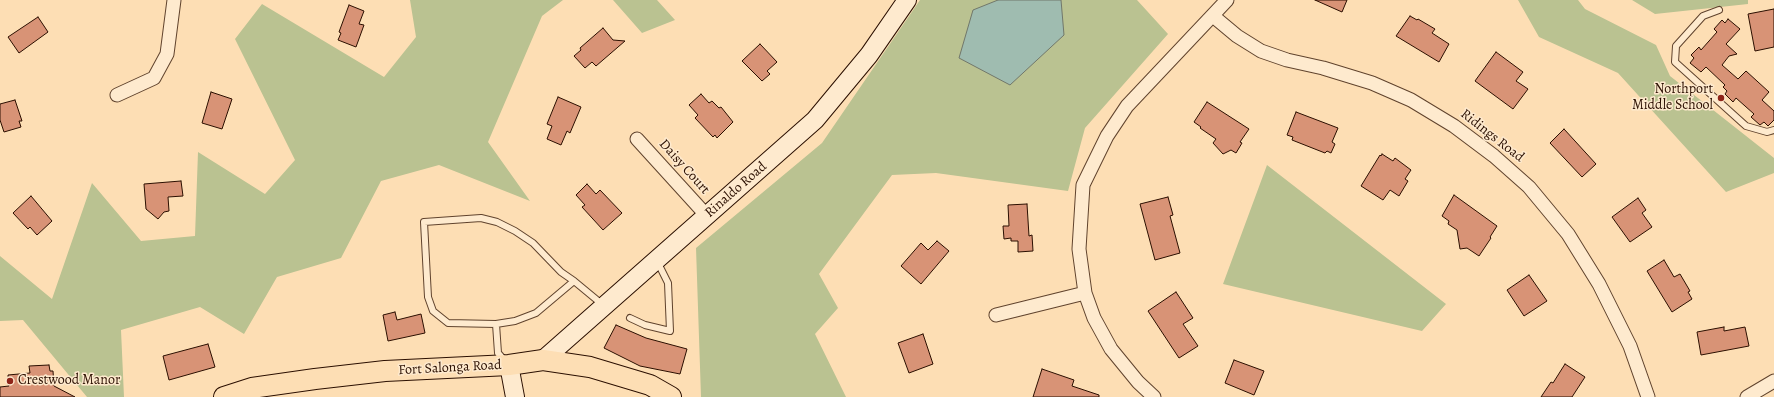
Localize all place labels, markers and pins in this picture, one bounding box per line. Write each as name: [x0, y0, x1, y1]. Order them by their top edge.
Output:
place label: Northport Middle School: [1632, 82, 1713, 114]
marker: Northport Middle School: [1716, 93, 1726, 103]
place label: Crestwood Manor: [18, 373, 120, 389]
marker: Crestwood Manor: [5, 376, 15, 386]

